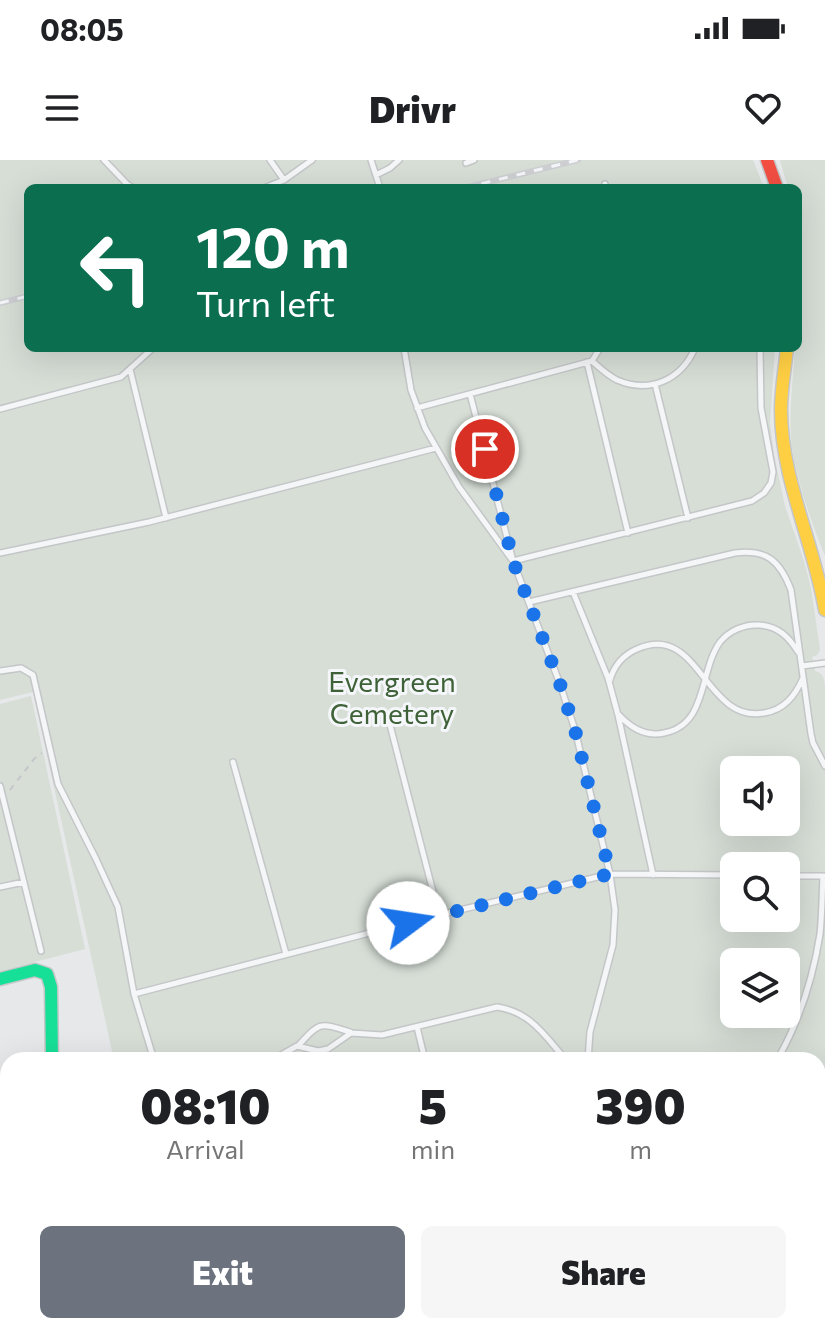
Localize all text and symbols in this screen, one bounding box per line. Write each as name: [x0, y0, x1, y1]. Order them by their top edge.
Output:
text: 08:05: [40, 10, 124, 47]
icon: menu: [40, 86, 84, 130]
text: Drivr: [369, 86, 456, 130]
icon: heart: [741, 86, 785, 130]
text: 120 m: [196, 211, 350, 280]
icon: left: [64, 216, 168, 320]
text: Turn left: [196, 280, 335, 324]
pin: [451, 415, 519, 483]
icon: arrive: [463, 427, 507, 471]
park label: Evergreen Cemetery: [328, 664, 456, 730]
map controls: [720, 756, 800, 1028]
button: sound: [720, 756, 800, 836]
button: search: [720, 852, 800, 932]
position arrow: [366, 881, 450, 965]
button: layers: [720, 948, 800, 1028]
text: 08:10: [140, 1075, 271, 1134]
text: 5: [419, 1075, 447, 1134]
text: 390: [595, 1075, 686, 1134]
text: Arrival: [166, 1133, 245, 1164]
text: min: [411, 1133, 455, 1164]
text: m: [629, 1133, 652, 1164]
button: Exit: [40, 1226, 405, 1318]
button: Share: [421, 1226, 786, 1318]

